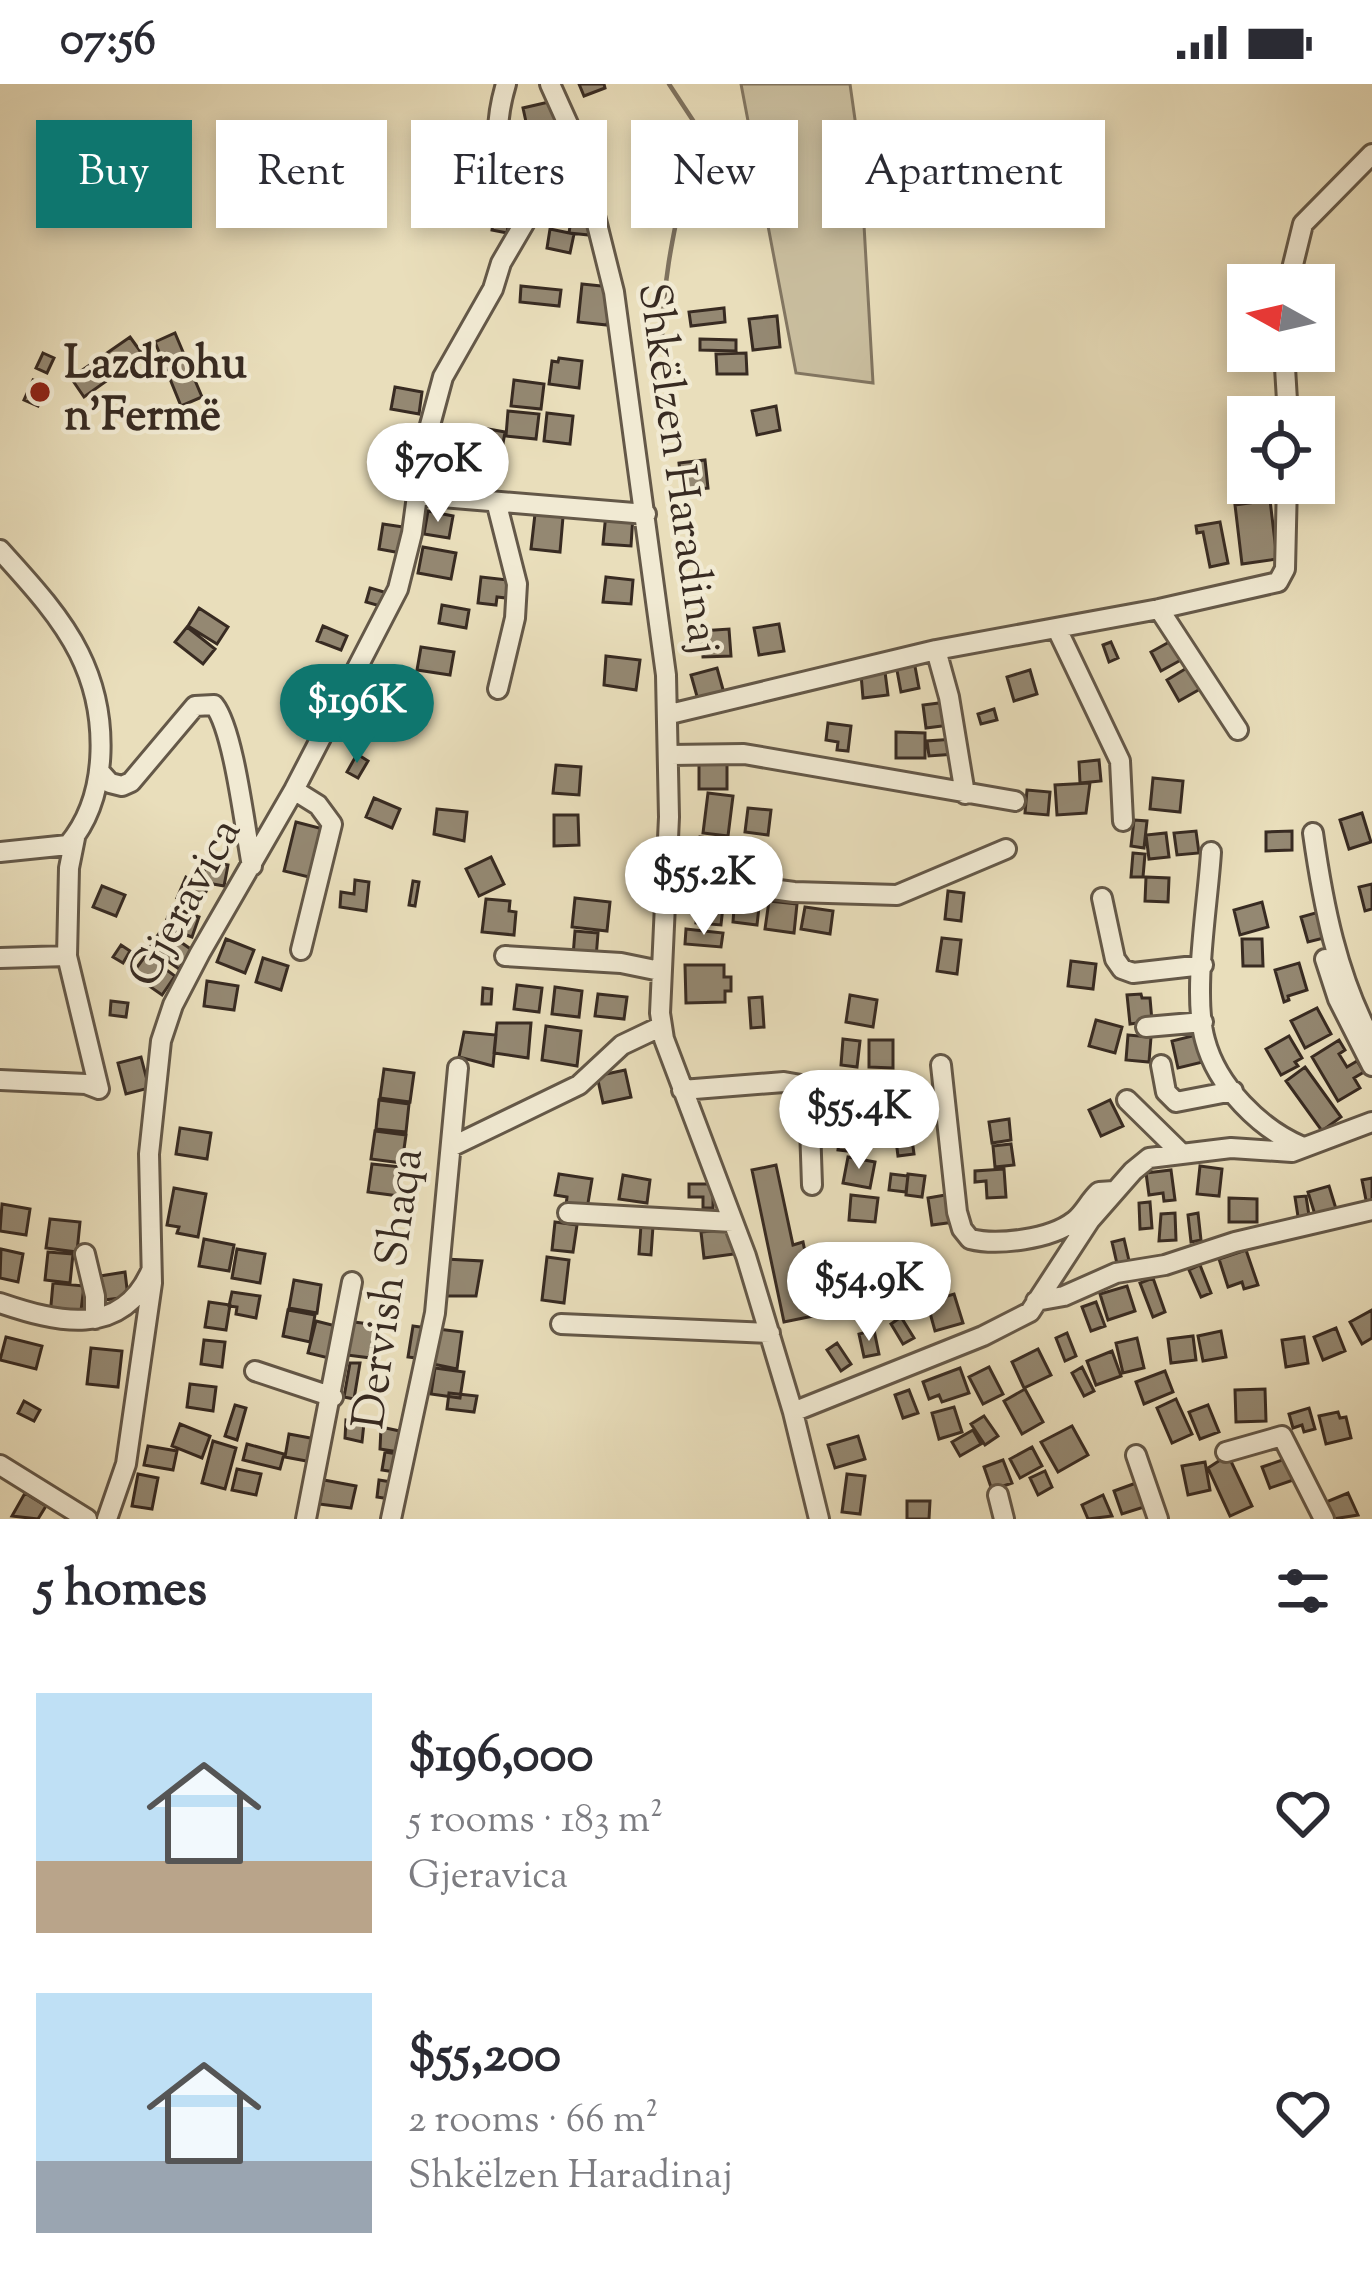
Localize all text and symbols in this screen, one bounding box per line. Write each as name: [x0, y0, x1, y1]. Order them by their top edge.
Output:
text: 07:56: [60, 10, 156, 75]
chip: Buy: [36, 120, 192, 228]
chip: Rent: [216, 120, 387, 228]
chip: Filters: [411, 120, 607, 228]
chip: New: [631, 120, 798, 228]
chip: Apartment: [822, 120, 1105, 228]
north arrow: [1227, 264, 1335, 372]
map controls: [1227, 264, 1335, 504]
street label: Shkëlzen Haradinaj: [618, 279, 734, 659]
place label: Lazdrohu n’Fermë: [64, 334, 247, 451]
marker: Lazdrohu n’Fermë: [27, 379, 53, 405]
button: locate: [1227, 396, 1335, 504]
pin: $70K: [367, 423, 509, 525]
text: $70K: [394, 434, 482, 490]
pin: $196K: [273, 664, 441, 766]
text: $196K: [307, 675, 407, 731]
street label: Gjeravica: [114, 808, 260, 1000]
pin: $55.2K: [606, 836, 802, 938]
text: $55.2K: [652, 847, 756, 903]
pin: $55.4K: [761, 1070, 957, 1172]
text: $55.4K: [806, 1081, 912, 1137]
street label: Dervish Shaqa: [339, 1144, 443, 1434]
pin: $54.9K: [771, 1242, 967, 1344]
text: $54.9K: [814, 1253, 924, 1309]
text: 5 homes: [36, 1555, 207, 1628]
icon: filters: [1270, 1558, 1336, 1624]
text: $196,000: [408, 1721, 593, 1794]
icon: home: [132, 1741, 276, 1885]
icon: heart: [1270, 1780, 1336, 1846]
text: 5 rooms · 183 m²: [408, 1794, 663, 1850]
text: Gjeravica: [408, 1850, 568, 1906]
text: $55,200: [408, 2021, 561, 2094]
icon: home: [132, 2041, 276, 2185]
icon: heart: [1270, 2080, 1336, 2146]
text: 2 rooms · 66 m²: [408, 2094, 658, 2150]
text: Shkëlzen Haradinaj: [408, 2150, 733, 2206]

